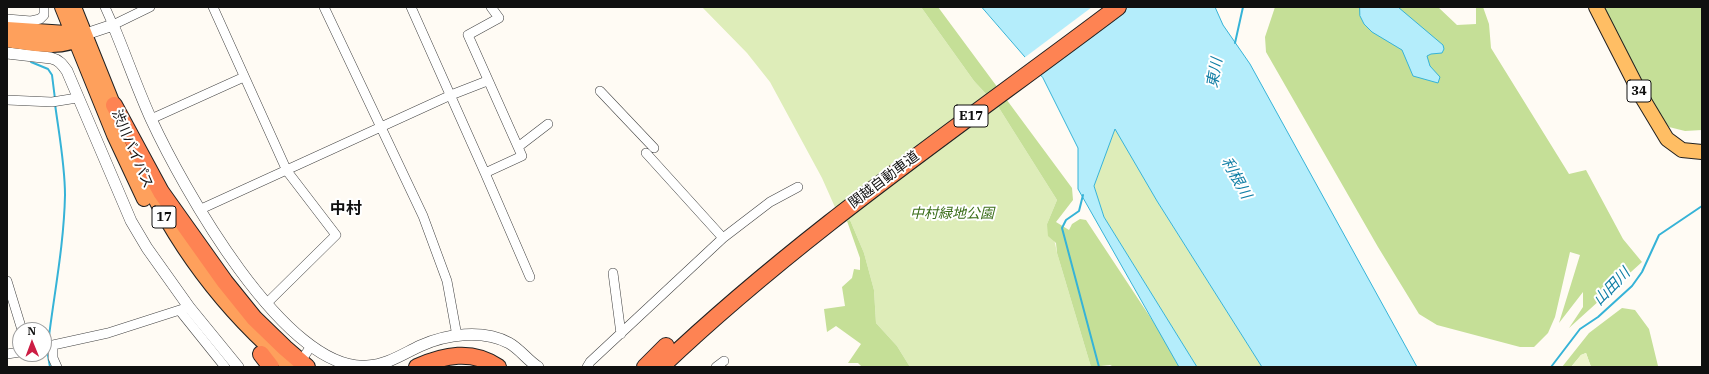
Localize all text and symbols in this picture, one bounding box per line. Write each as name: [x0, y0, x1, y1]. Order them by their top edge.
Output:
water label: 東川: [1204, 57, 1226, 89]
road number: 34: [1627, 80, 1651, 102]
road number: E17: [954, 105, 988, 127]
street label: 渋川バイパス: [108, 107, 156, 191]
street label: 関越自動車道: [845, 148, 923, 212]
water label: 利根川: [1217, 154, 1255, 202]
district label: 中村: [330, 199, 362, 219]
road number: 17: [152, 206, 176, 228]
park label: 中村緑地公園: [910, 206, 994, 222]
water label: 山田川: [1590, 265, 1634, 309]
north arrow: [12, 322, 52, 362]
text: N: [27, 324, 36, 338]

